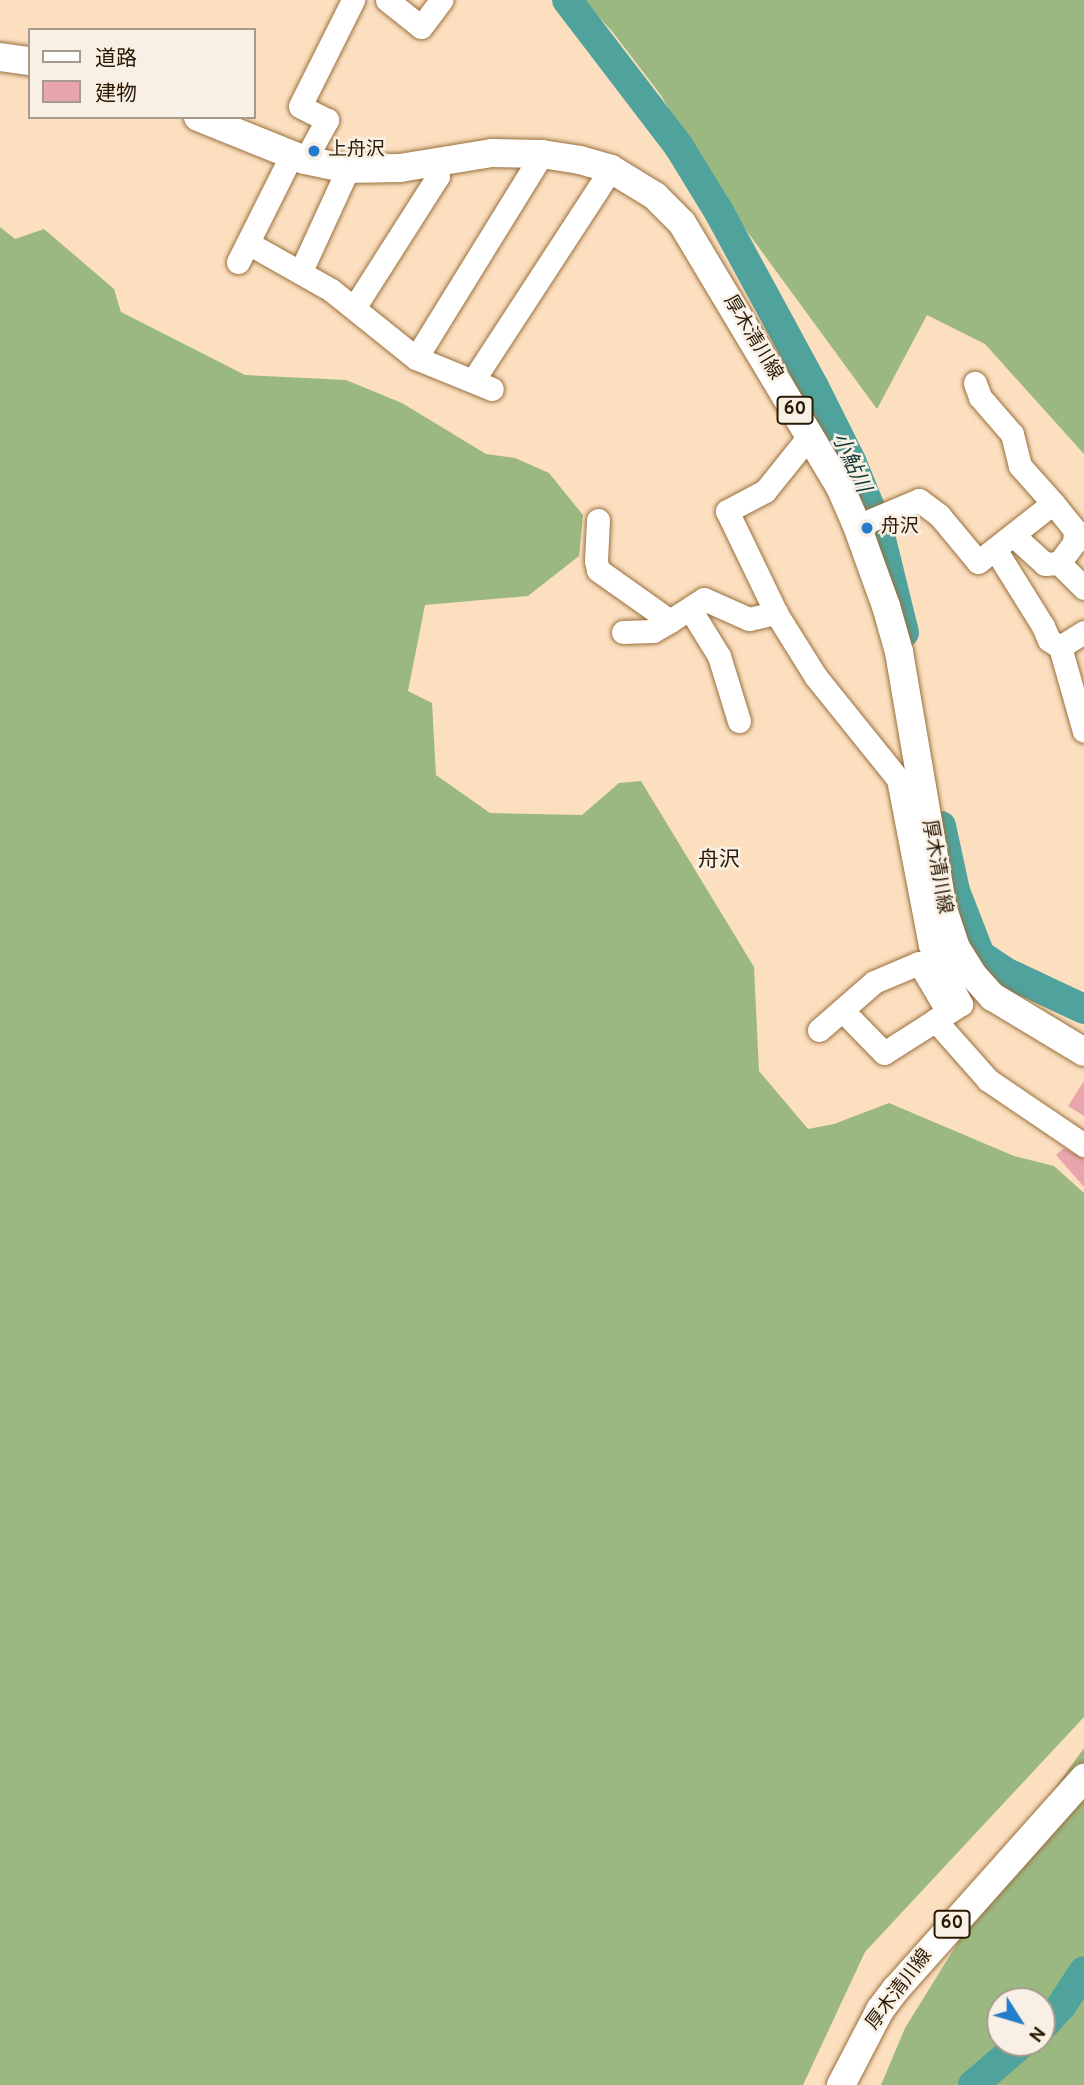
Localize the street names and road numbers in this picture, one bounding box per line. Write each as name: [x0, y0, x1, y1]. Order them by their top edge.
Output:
street label: 厚木清川線: [718, 291, 786, 385]
road number: 60: [776, 396, 814, 424]
street label: 厚木清川線: [917, 818, 955, 916]
road number: 60: [933, 1910, 971, 1938]
street label: 厚木清川線: [862, 1945, 938, 2035]

